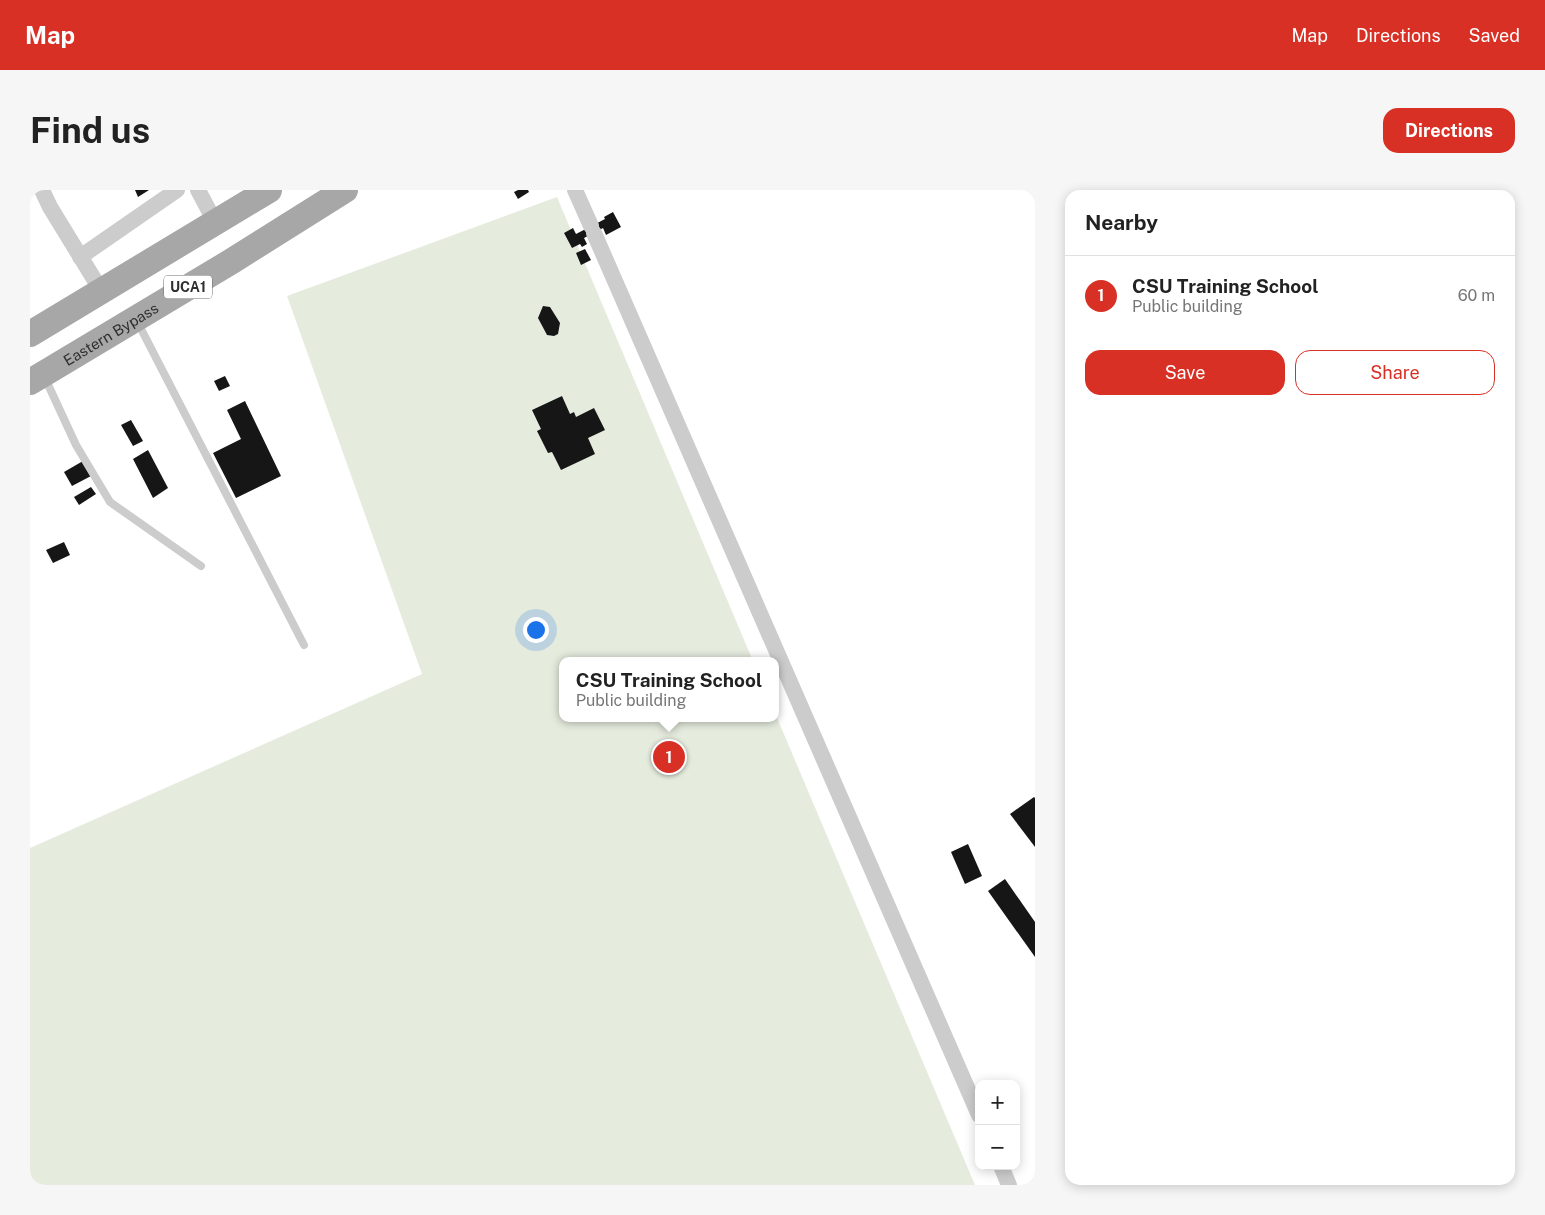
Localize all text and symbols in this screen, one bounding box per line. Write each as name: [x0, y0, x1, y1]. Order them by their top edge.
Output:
text: Map: [25, 21, 75, 49]
text: Map: [1291, 25, 1328, 46]
text: Directions: [1356, 25, 1441, 46]
text: Saved: [1469, 25, 1520, 46]
button: Directions: [1383, 108, 1515, 153]
text: Find us: [30, 110, 150, 151]
text: Nearby: [1085, 210, 1158, 235]
road number: UCA1: [164, 275, 212, 298]
text: CSU Training School: [1132, 275, 1318, 297]
text: 1: [1098, 286, 1104, 305]
text: 60 m: [1458, 286, 1495, 305]
text: Public building: [1132, 297, 1243, 316]
street label: Eastern Bypass: [60, 299, 161, 369]
button: Save: [1085, 350, 1285, 395]
button: Share: [1295, 350, 1495, 395]
your location: [523, 617, 549, 643]
popup: [559, 657, 779, 722]
text: CSU Training School: [576, 669, 762, 691]
text: Public building: [576, 691, 686, 710]
pin: 1: [653, 738, 685, 776]
map controls: [975, 1080, 1020, 1170]
button: +: [975, 1080, 1020, 1125]
button: −: [975, 1125, 1020, 1170]

